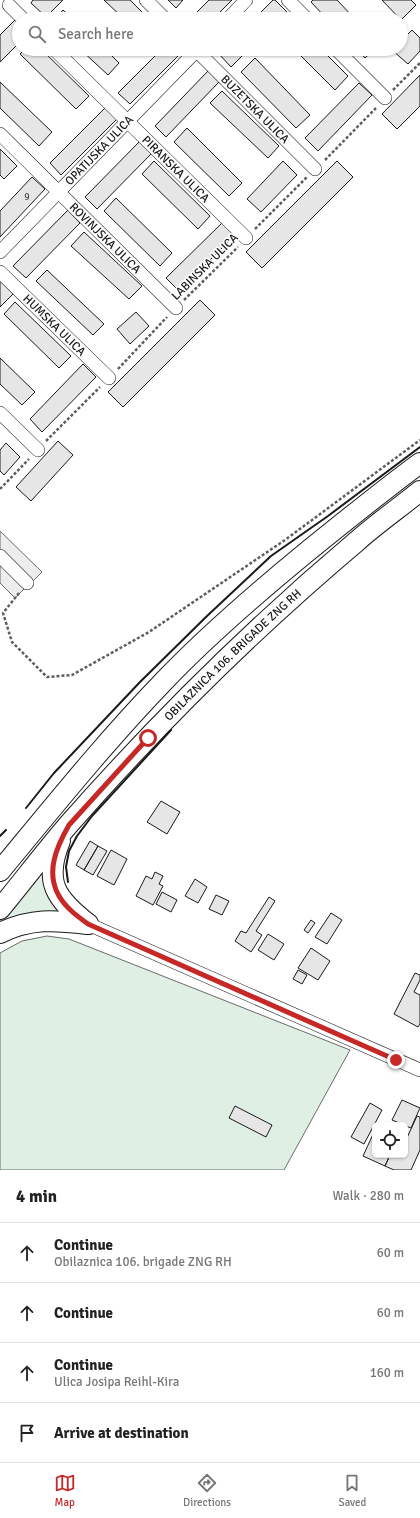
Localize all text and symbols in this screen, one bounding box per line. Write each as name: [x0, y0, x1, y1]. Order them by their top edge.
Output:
search box: [12, 12, 408, 56]
icon: search: [26, 23, 48, 45]
text: Search here: [58, 25, 134, 43]
street label: BUZETSKA ULICA: [218, 72, 293, 147]
street label: OPATIJSKA ULICA: [62, 112, 137, 188]
street label: PIRANSKA ULICA: [139, 132, 213, 206]
house number: 9: [24, 191, 30, 203]
street label: ROVINJSKA ULICA: [66, 199, 145, 277]
street label: LABINSKA ULICA: [168, 230, 242, 304]
street label: HUMSKA ULICA: [20, 291, 90, 359]
street label: OBILAZNICA 106. BRIGADE ZNG RH: [161, 586, 304, 724]
route start: [139, 729, 157, 747]
route end: [387, 1051, 405, 1069]
map controls: [372, 1122, 408, 1158]
button: locate: [372, 1122, 408, 1158]
text: 4 min: [16, 1186, 57, 1207]
text: Walk · 280 m: [333, 1188, 404, 1204]
text: Continue: [54, 1236, 113, 1254]
icon: ahead: [16, 1242, 38, 1264]
text: 60 m: [377, 1245, 404, 1261]
text: Obilaznica 106. brigade ZNG RH: [54, 1254, 232, 1270]
icon: ahead: [16, 1302, 38, 1324]
text: Continue: [54, 1304, 113, 1322]
text: 60 m: [377, 1305, 404, 1321]
text: Continue: [54, 1356, 113, 1374]
icon: ahead: [16, 1362, 38, 1384]
text: 160 m: [370, 1365, 404, 1381]
text: Ulica Josipa Reihl-Kira: [54, 1374, 179, 1390]
icon: arrive: [16, 1422, 38, 1444]
text: Arrive at destination: [54, 1424, 189, 1442]
tab: Map: [54, 1472, 76, 1509]
tab: Directions: [183, 1472, 231, 1509]
tab: Saved: [339, 1472, 366, 1509]

